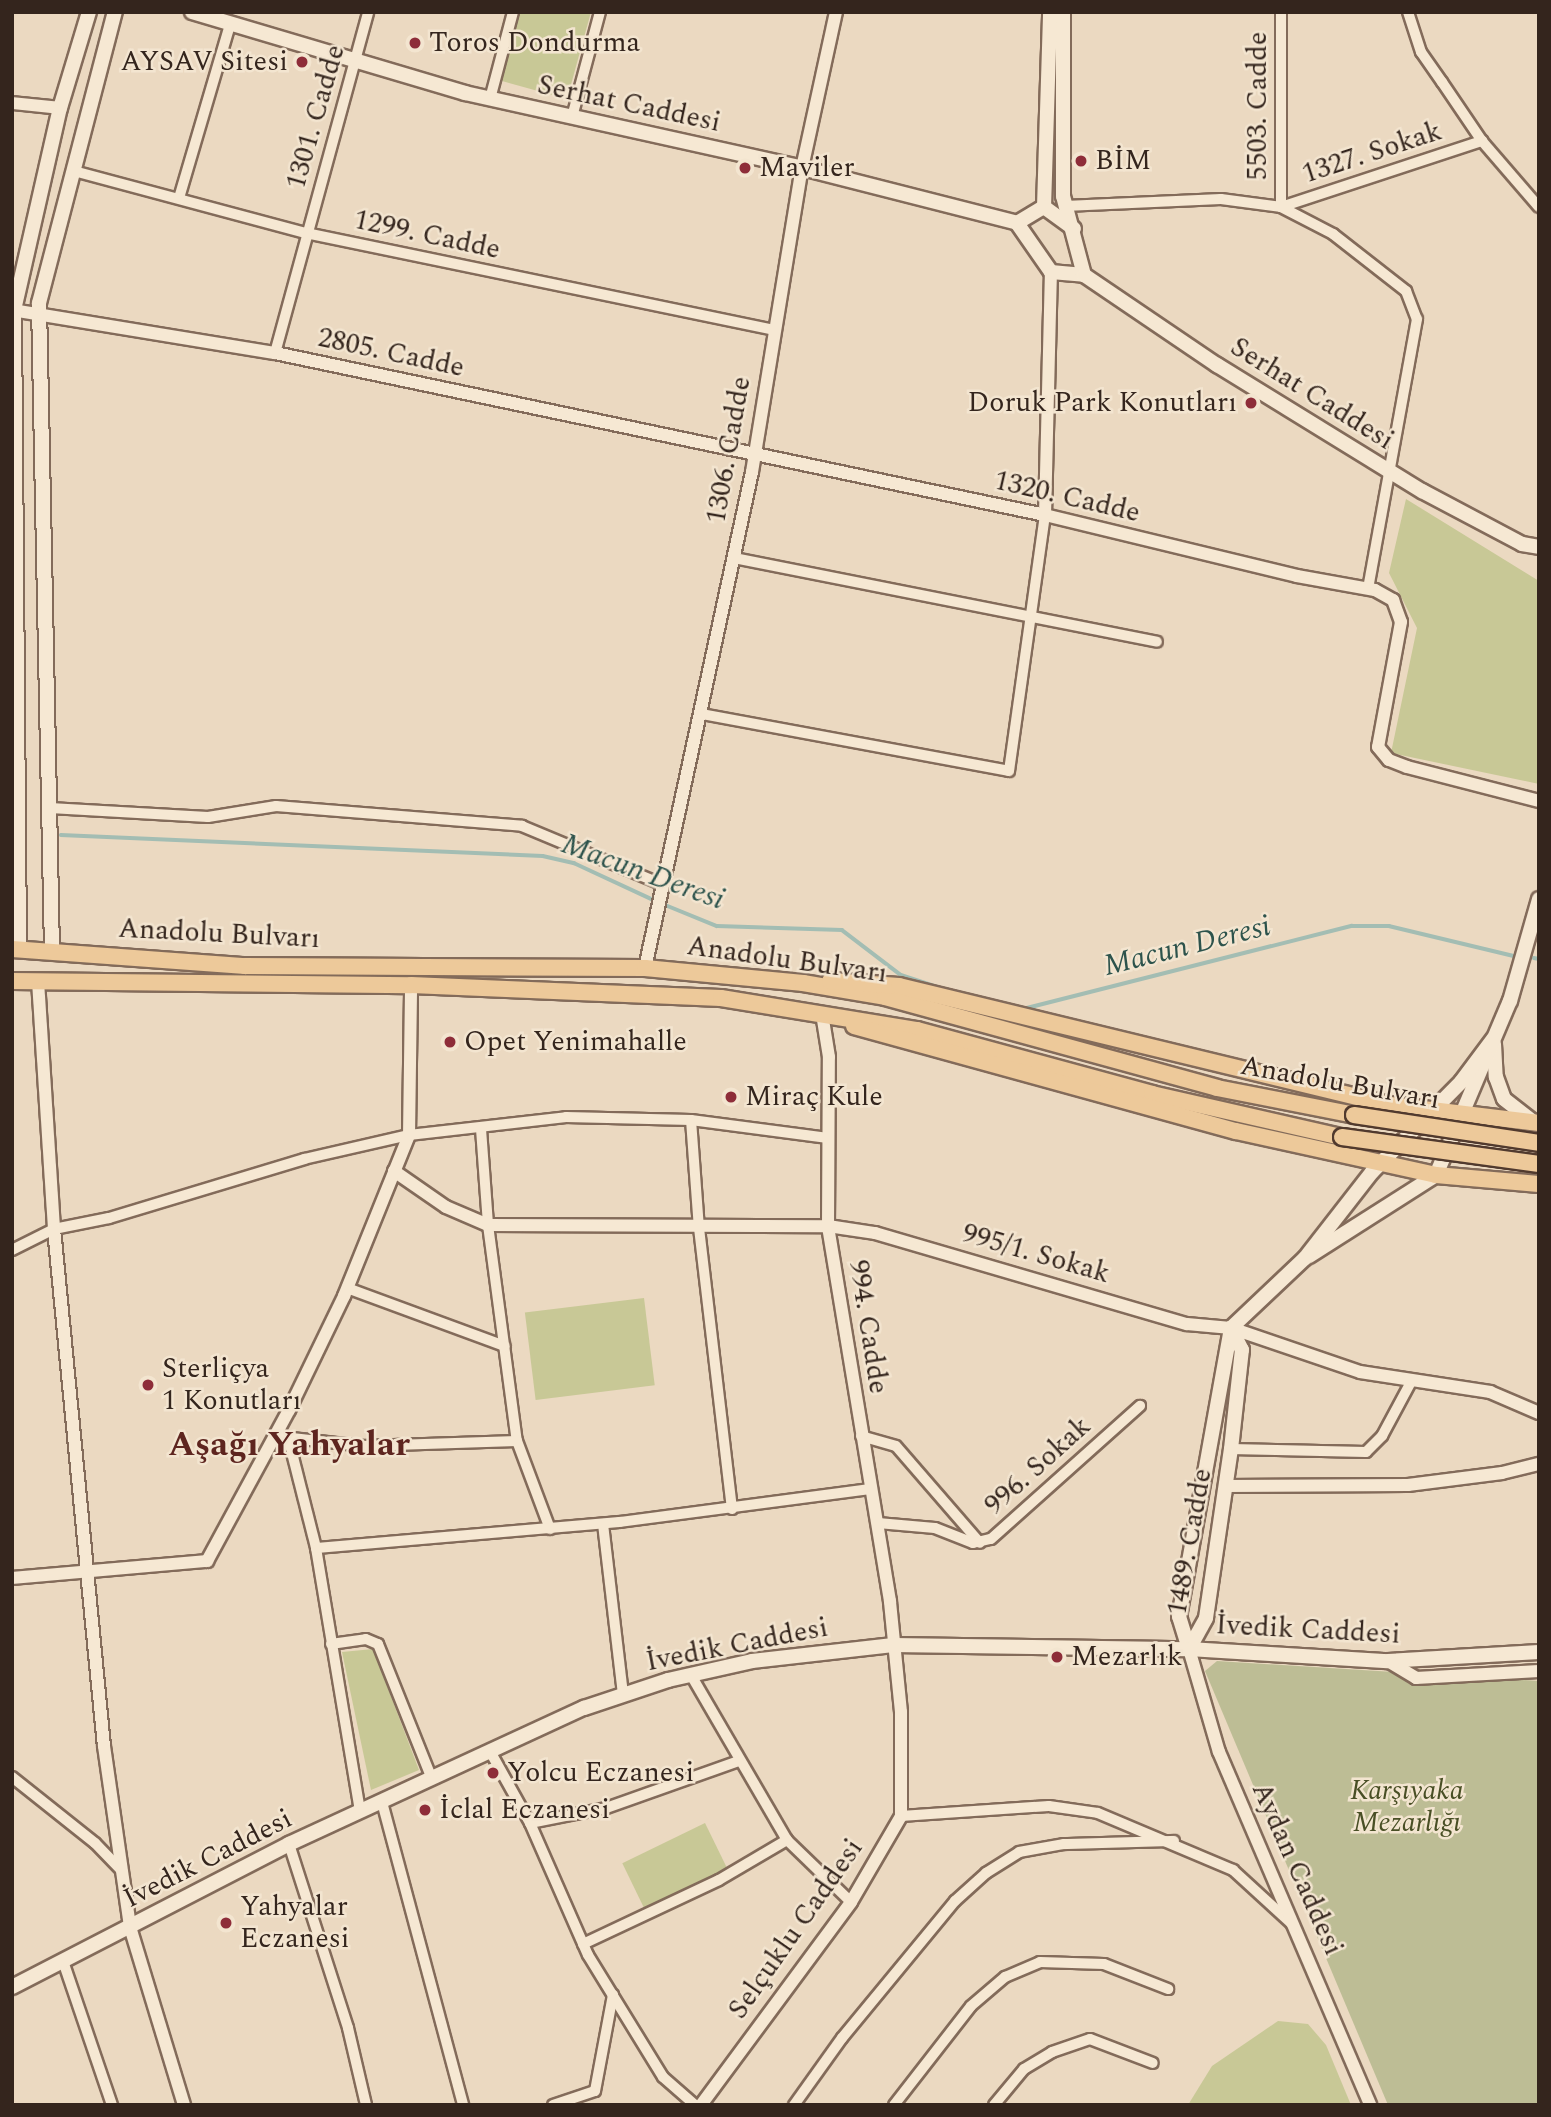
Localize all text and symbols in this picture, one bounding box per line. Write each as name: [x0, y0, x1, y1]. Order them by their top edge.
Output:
place label: Toros Dondurma: [429, 26, 640, 60]
street label: 5503. Cadde: [1241, 32, 1275, 180]
marker: Toros Dondurma: [407, 35, 423, 51]
street label: 1301. Cadde: [279, 41, 353, 193]
place label: AYSAV Sitesi: [120, 45, 288, 79]
marker: AYSAV Sitesi: [294, 54, 310, 70]
street label: Serhat Caddesi: [534, 68, 724, 140]
street label: 1327. Sokak: [1298, 115, 1446, 191]
place label: BİM: [1095, 144, 1151, 178]
place label: Maviler: [759, 151, 855, 185]
marker: BİM: [1073, 153, 1089, 169]
marker: Maviler: [737, 160, 753, 176]
street label: 1299. Cadde: [351, 203, 503, 267]
street label: 2805. Cadde: [315, 321, 467, 385]
street label: Serhat Caddesi: [1224, 330, 1400, 458]
street label: 1306. Cadde: [700, 374, 758, 526]
place label: Doruk Park Konutları: [968, 386, 1237, 420]
marker: Doruk Park Konutları: [1243, 395, 1259, 411]
street label: 1320. Cadde: [991, 464, 1143, 530]
water label: Macun Deresi: [556, 826, 730, 918]
water label: Macun Deresi: [1100, 908, 1274, 984]
street label: Anadolu Bulvarı: [117, 912, 321, 956]
street label: Anadolu Bulvarı: [685, 929, 889, 991]
place label: Opet Yenimahalle: [464, 1025, 687, 1059]
marker: Opet Yenimahalle: [442, 1034, 458, 1050]
street label: Anadolu Bulvarı: [1238, 1049, 1442, 1117]
place label: Miraç Kule: [745, 1080, 883, 1114]
marker: Miraç Kule: [723, 1089, 739, 1105]
street label: 995/1. Sokak: [958, 1217, 1114, 1291]
street label: 994. Cadde: [841, 1258, 895, 1396]
place label: Sterliçya 1 Konutları: [162, 1352, 301, 1418]
marker: Sterliçya 1 Konutları: [140, 1377, 156, 1393]
street label: 996. Sokak: [978, 1410, 1098, 1522]
district label: Aşağı Yahyalar: [168, 1424, 410, 1466]
street label: 1489. Cadde: [1161, 1466, 1219, 1618]
street label: İvedik Caddesi: [1215, 1608, 1401, 1652]
street label: İvedik Caddesi: [643, 1611, 831, 1679]
place label: Mezarlık: [1071, 1640, 1182, 1674]
marker: Mezarlık: [1049, 1649, 1065, 1665]
place label: Yolcu Eczanesi: [507, 1756, 694, 1790]
marker: Yolcu Eczanesi: [485, 1765, 501, 1781]
park label: Karşıyaka Mezarlığı: [1350, 1774, 1464, 1840]
street label: Aydan Caddesi: [1244, 1777, 1350, 1961]
place label: İclal Eczanesi: [439, 1793, 610, 1827]
street label: İvedik Caddesi: [118, 1802, 298, 1916]
marker: İclal Eczanesi: [417, 1802, 433, 1818]
street label: Selçuklu Caddesi: [721, 1832, 871, 2026]
place label: Yahyalar Eczanesi: [240, 1890, 350, 1956]
marker: Yahyalar Eczanesi: [218, 1915, 234, 1931]

